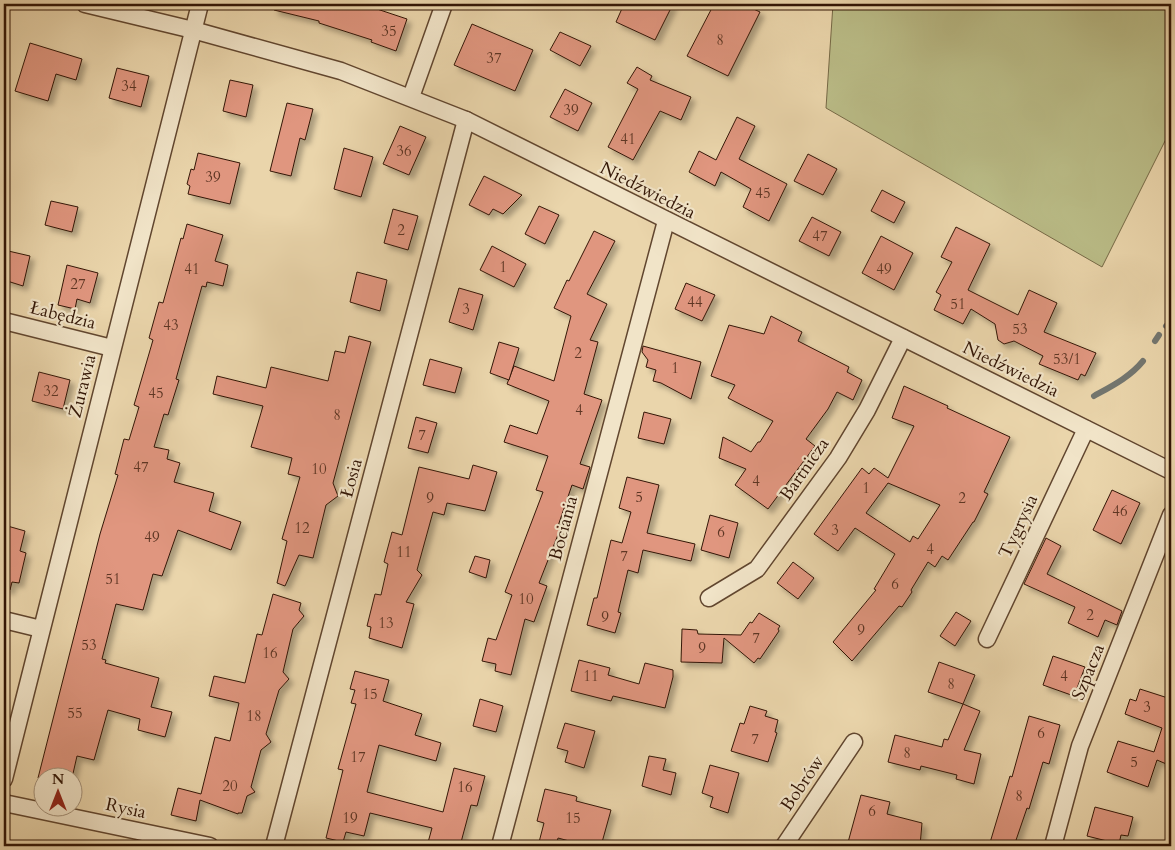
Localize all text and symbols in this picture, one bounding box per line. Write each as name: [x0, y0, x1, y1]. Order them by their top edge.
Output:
house number: 35: [381, 21, 397, 41]
house number: 8: [716, 30, 724, 50]
house number: 37: [486, 48, 502, 68]
house number: 34: [121, 76, 137, 96]
house number: 39: [563, 100, 579, 120]
house number: 41: [620, 129, 636, 149]
house number: 36: [396, 141, 412, 161]
street label: Niedźwiedzia: [596, 156, 700, 225]
house number: 39: [205, 167, 221, 187]
house number: 45: [755, 183, 771, 203]
house number: 2: [397, 220, 405, 240]
house number: 47: [812, 226, 828, 246]
house number: 1: [499, 257, 507, 277]
house number: 41: [184, 259, 200, 279]
house number: 49: [876, 259, 892, 279]
house number: 27: [70, 274, 86, 294]
house number: 44: [687, 292, 703, 312]
house number: 51: [950, 294, 966, 314]
street label: Łabędzia: [27, 295, 99, 336]
house number: 3: [462, 299, 470, 319]
house number: 43: [163, 315, 179, 335]
house number: 53: [1012, 319, 1028, 339]
street label: Niedźwiedzia: [958, 335, 1063, 404]
house number: 2: [574, 343, 582, 363]
house number: 53/1: [1053, 349, 1081, 369]
street label: Żurawia: [63, 352, 102, 420]
house number: 1: [671, 358, 679, 378]
house number: 32: [43, 381, 59, 401]
house number: 45: [148, 383, 164, 403]
house number: 4: [575, 400, 583, 420]
house number: 8: [333, 405, 341, 425]
house number: 7: [418, 425, 426, 445]
street label: Bartnicza: [774, 433, 835, 506]
street label: Łosia: [334, 456, 369, 500]
house number: 47: [133, 457, 149, 477]
house number: 10: [311, 459, 327, 479]
house number: 4: [752, 471, 760, 491]
house number: 1: [862, 478, 870, 498]
house number: 5: [635, 487, 643, 507]
house number: 9: [426, 488, 434, 508]
house number: 2: [958, 488, 966, 508]
street label: Tygrysia: [993, 490, 1044, 562]
street label: Bociania: [543, 493, 584, 563]
house number: 46: [1112, 501, 1128, 521]
house number: 12: [294, 518, 310, 538]
house number: 3: [831, 520, 839, 540]
house number: 6: [717, 522, 725, 542]
house number: 49: [144, 527, 160, 547]
house number: 4: [926, 539, 934, 559]
house number: 11: [396, 542, 412, 562]
house number: 7: [620, 546, 628, 566]
house number: 51: [105, 569, 121, 589]
house number: 6: [891, 574, 899, 594]
house number: 10: [518, 589, 534, 609]
house number: 2: [1086, 605, 1094, 625]
house number: 9: [601, 607, 609, 627]
house number: 13: [378, 613, 394, 633]
house number: 9: [857, 620, 865, 640]
house number: 7: [752, 628, 760, 648]
house number: 53: [81, 635, 97, 655]
house number: 9: [698, 638, 706, 658]
street label: Szpacza: [1066, 640, 1111, 704]
house number: 16: [262, 643, 278, 663]
house number: 11: [583, 666, 599, 686]
house number: 4: [1060, 666, 1068, 686]
house number: 8: [947, 674, 955, 694]
house number: 15: [362, 684, 378, 704]
house number: 3: [1143, 697, 1151, 717]
house number: 55: [67, 703, 83, 723]
house number: 18: [246, 706, 262, 726]
house number: 6: [1037, 723, 1045, 743]
house number: 7: [751, 729, 759, 749]
house number: 8: [903, 743, 911, 763]
house number: 17: [350, 747, 366, 767]
street label: Bobrów: [775, 750, 831, 816]
house number: 5: [1130, 752, 1138, 772]
north arrow: [32, 768, 82, 818]
text: N: [52, 770, 64, 789]
house number: 20: [222, 776, 238, 796]
house number: 16: [457, 777, 473, 797]
house number: 8: [1015, 786, 1023, 806]
street label: Rysia: [103, 792, 149, 825]
house number: 6: [868, 801, 876, 821]
house number: 19: [342, 808, 358, 828]
house number: 15: [565, 808, 581, 828]

